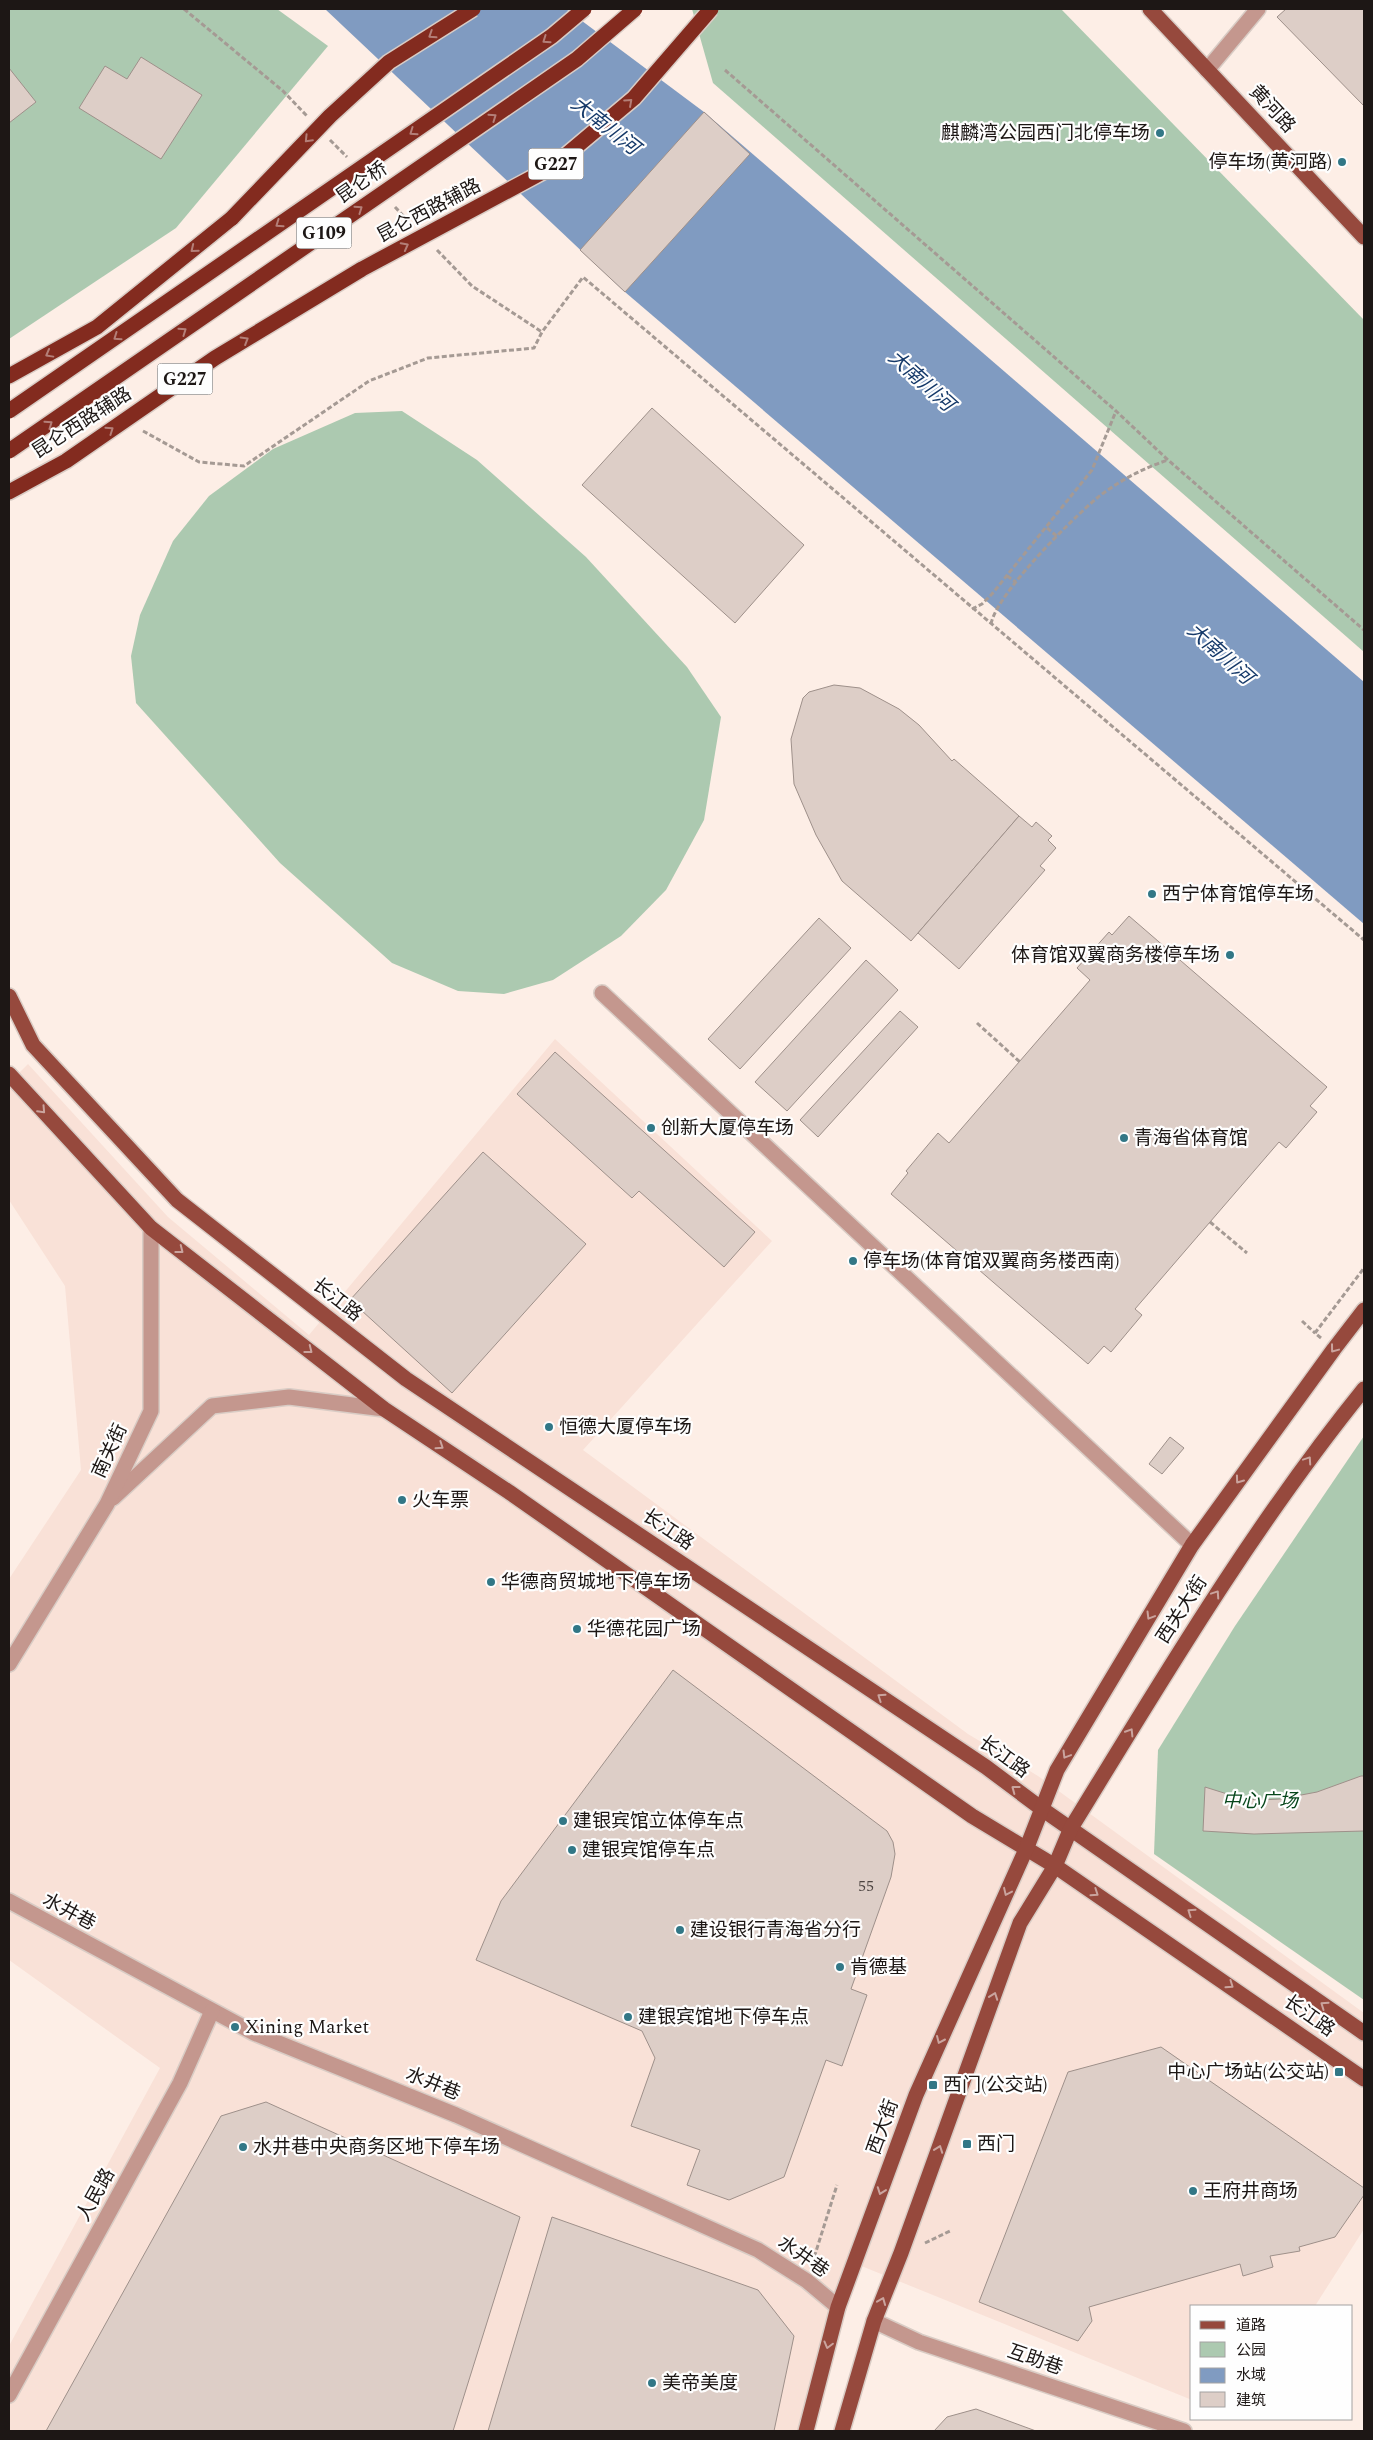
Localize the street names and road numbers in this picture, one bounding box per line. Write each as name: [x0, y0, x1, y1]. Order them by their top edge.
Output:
street label: 黄河路: [1242, 78, 1302, 140]
road number: G227: [528, 148, 584, 180]
street label: 昆仑桥: [330, 155, 394, 211]
street label: 昆仑西路辅路: [372, 171, 486, 251]
road number: G109: [296, 218, 352, 248]
road number: G227: [158, 364, 212, 394]
street label: 昆仑西路辅路: [26, 380, 138, 466]
street label: 长江路: [306, 1271, 368, 1329]
street label: 南关街: [85, 1419, 135, 1483]
street label: 长江路: [636, 1502, 700, 1558]
street label: 西关大街: [1149, 1570, 1215, 1650]
street label: 长江路: [972, 1729, 1036, 1785]
street label: 水井巷: [37, 1886, 101, 1938]
street label: 长江路: [1277, 1988, 1341, 2044]
street label: 水井巷: [401, 2060, 465, 2108]
street label: 西大街: [860, 2095, 906, 2159]
street label: 人民路: [69, 2163, 123, 2227]
street label: 水井巷: [771, 2229, 835, 2285]
street label: 互助巷: [1003, 2337, 1067, 2383]

